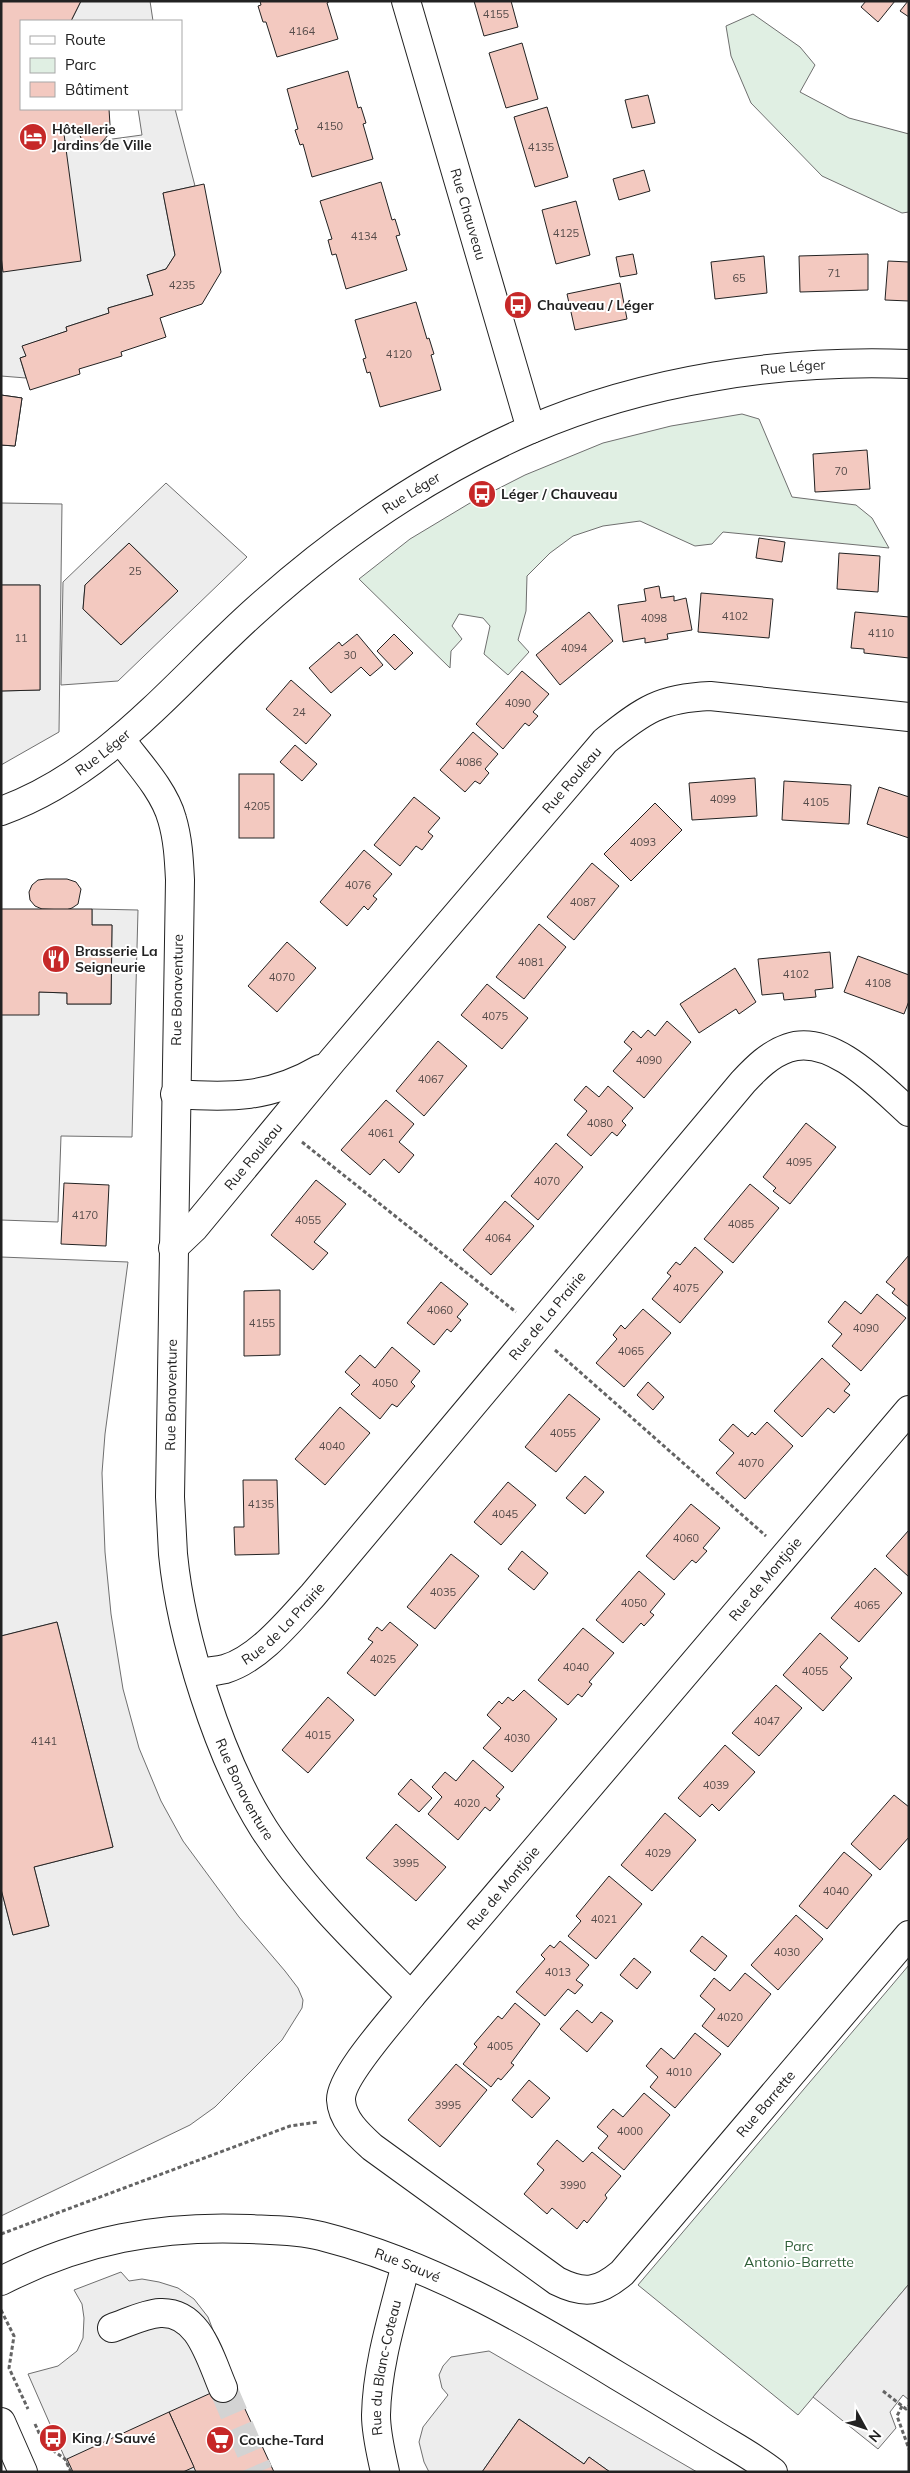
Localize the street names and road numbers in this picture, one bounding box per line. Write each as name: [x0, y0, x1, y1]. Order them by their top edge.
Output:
street label: Rue Chauveau: [446, 166, 490, 262]
street label: Rue Léger: [759, 355, 827, 379]
street label: Rue Léger: [379, 467, 444, 518]
street label: Rue Léger: [71, 724, 135, 779]
street label: Rue Rouleau: [538, 743, 605, 817]
street label: Rue Bonaventure: [167, 934, 187, 1046]
street label: Rue Rouleau: [220, 1119, 286, 1194]
street label: Rue de La Prairie: [505, 1268, 589, 1364]
street label: Rue Bonaventure: [161, 1339, 181, 1451]
street label: Rue de Montjoie: [725, 1533, 805, 1625]
street label: Rue de La Prairie: [238, 1579, 329, 1669]
street label: Rue Bonaventure: [212, 1736, 278, 1844]
street label: Rue de Montjoie: [463, 1842, 543, 1934]
street label: Rue Barrette: [732, 2067, 799, 2141]
street label: Rue Sauvé: [372, 2244, 443, 2286]
street label: Rue du Blanc-Coteau: [367, 2298, 405, 2437]

